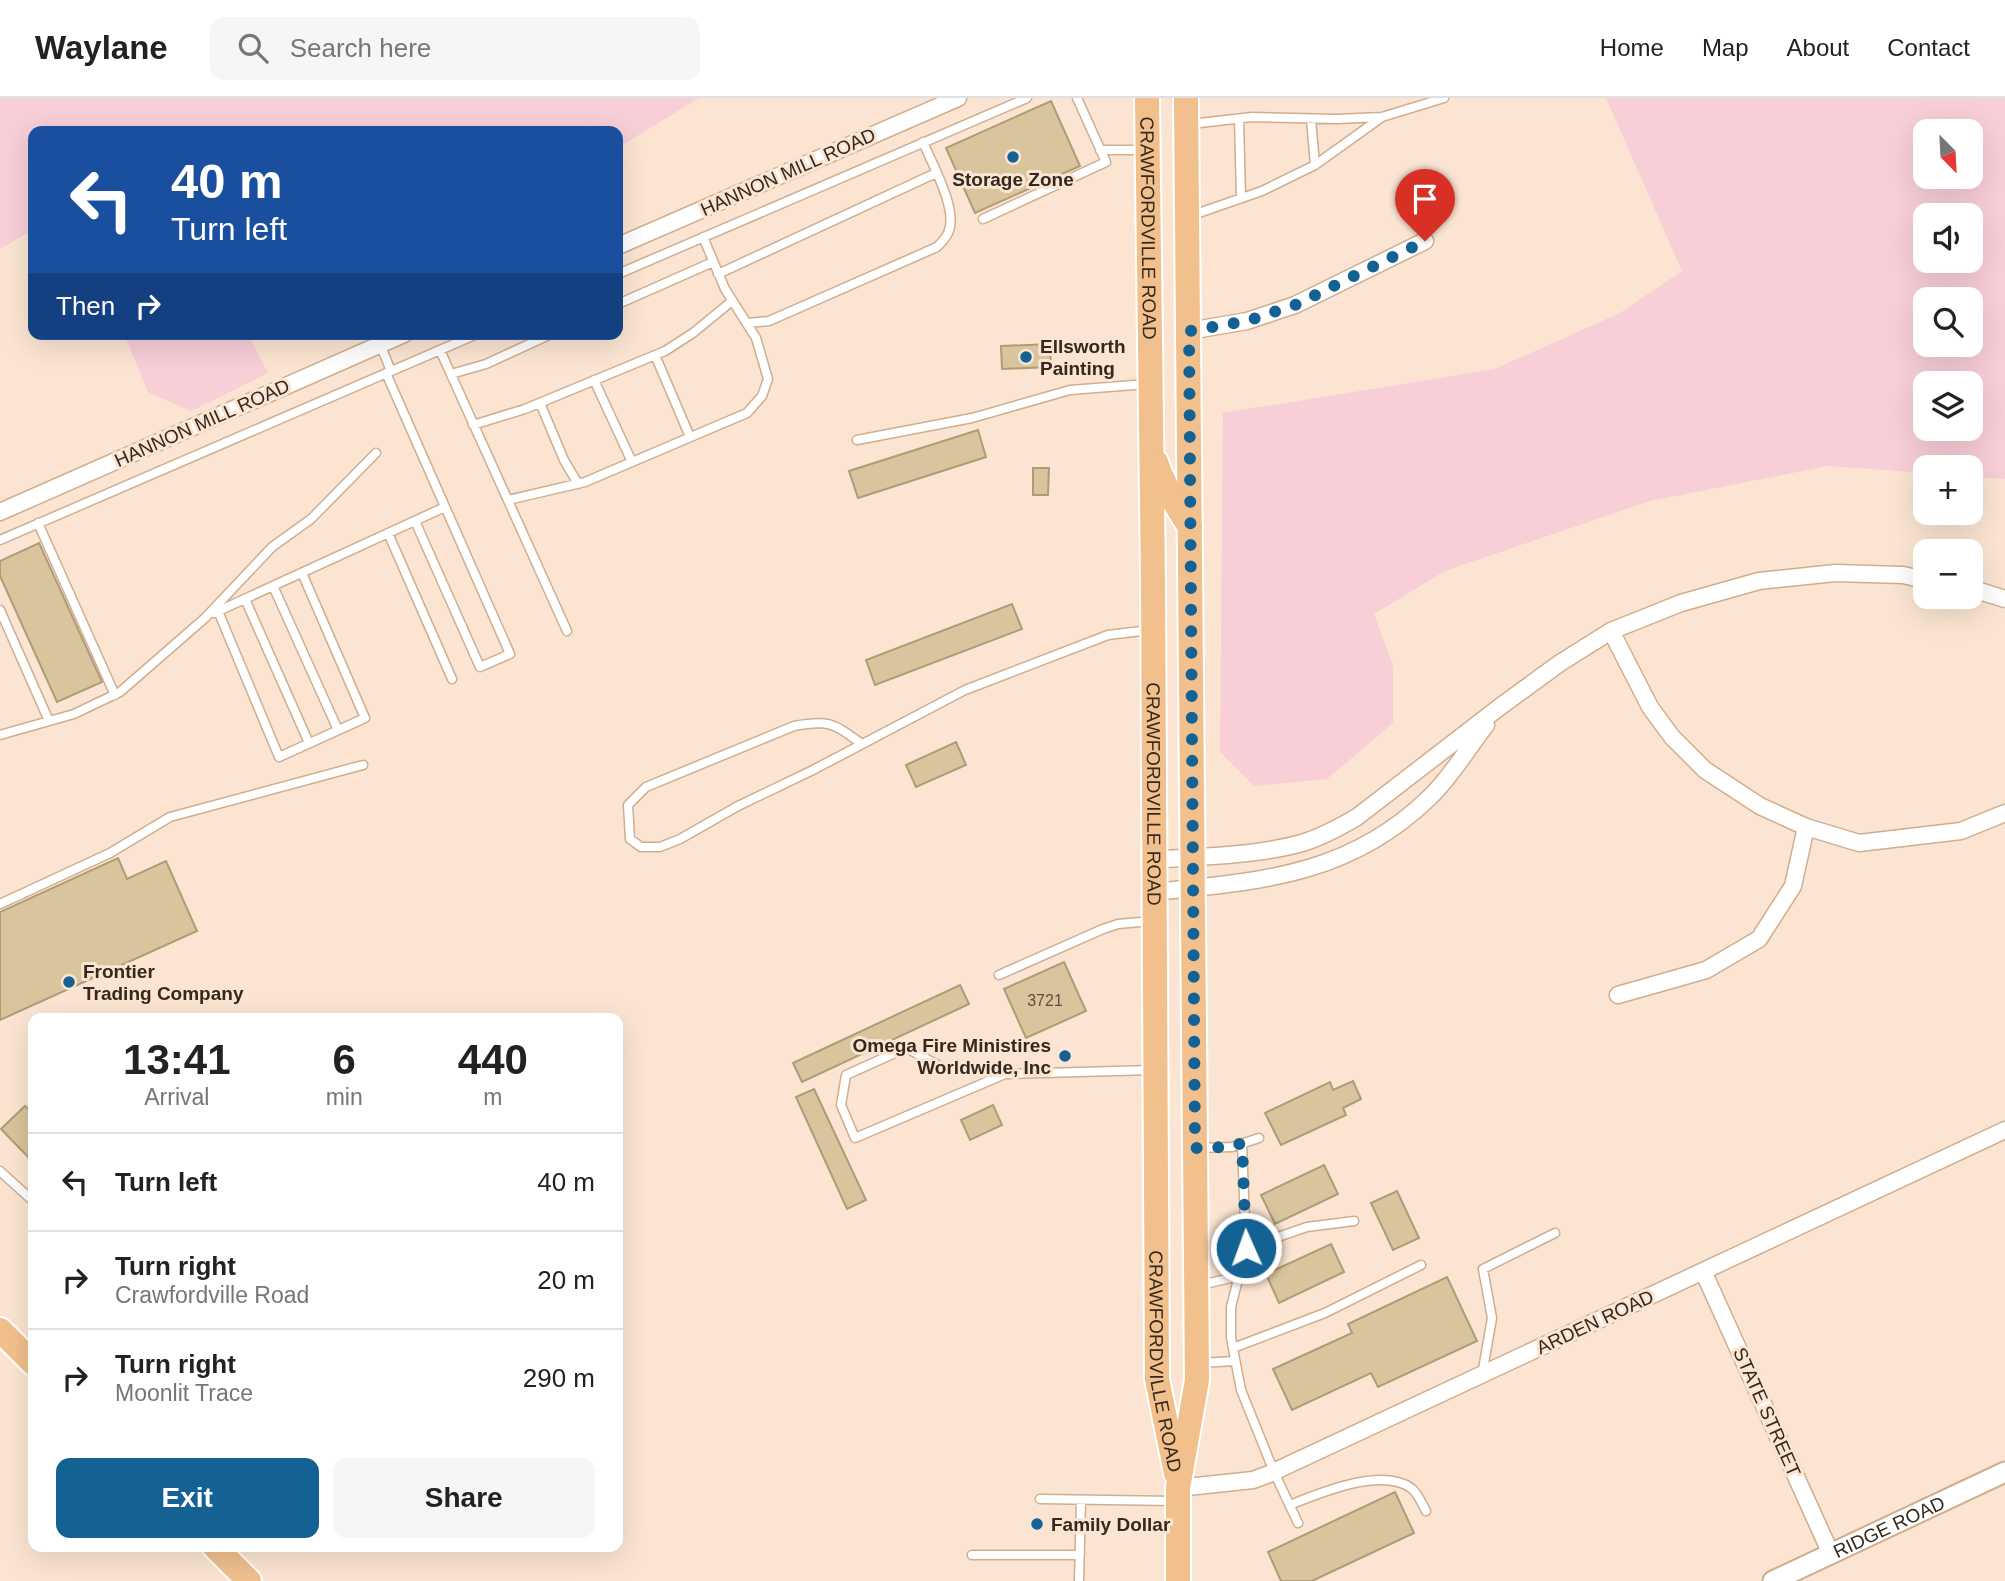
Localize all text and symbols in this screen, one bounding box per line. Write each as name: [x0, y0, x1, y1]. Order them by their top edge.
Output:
search box: [210, 17, 700, 80]
text: Waylane: [35, 29, 168, 66]
icon: search: [234, 29, 272, 67]
text: Search here: [290, 33, 431, 63]
text: Home: [1600, 34, 1664, 61]
text: Map: [1702, 34, 1749, 61]
text: About: [1787, 34, 1849, 61]
text: Contact: [1887, 34, 1970, 61]
street label: CRAWFORDVILLE ROAD: [1137, 116, 1160, 340]
north arrow: [1913, 119, 1983, 189]
map controls: [1913, 119, 1983, 609]
street label: HANNON MILL ROAD: [697, 124, 879, 220]
marker: Storage Zone: [1005, 149, 1021, 165]
icon: left: [56, 154, 147, 245]
text: 40 m: [171, 154, 283, 208]
place label: Storage Zone: [952, 169, 1074, 190]
pin: [1395, 169, 1455, 241]
icon: arrive: [1406, 180, 1444, 218]
button: sound: [1913, 203, 1983, 273]
text: Turn left: [171, 211, 287, 247]
icon: right: [129, 287, 167, 325]
button: search: [1913, 287, 1983, 357]
text: Then: [56, 291, 115, 321]
place label: Ellsworth Painting: [1040, 336, 1126, 379]
marker: Ellsworth Painting: [1018, 349, 1034, 365]
button: layers: [1913, 371, 1983, 441]
street label: HANNON MILL ROAD: [111, 375, 293, 471]
button: +: [1913, 455, 1983, 525]
button: −: [1913, 539, 1983, 609]
street label: CRAWFORDVILLE ROAD: [1143, 682, 1165, 906]
place label: Frontier Trading Company: [83, 961, 244, 1004]
marker: Frontier Trading Company: [61, 974, 77, 990]
house number: 3721: [1027, 992, 1063, 1009]
place label: Omega Fire Ministires Worldwide, Inc: [852, 1035, 1051, 1078]
text: 13:41: [123, 1036, 231, 1083]
text: 6: [332, 1036, 356, 1083]
text: 440: [458, 1036, 528, 1083]
marker: Omega Fire Ministires Worldwide, Inc: [1057, 1048, 1073, 1064]
text: Arrival: [144, 1084, 209, 1110]
text: min: [326, 1084, 363, 1110]
text: m: [483, 1084, 502, 1110]
icon: left: [56, 1163, 94, 1201]
text: Turn left: [115, 1167, 217, 1197]
text: 40 m: [537, 1167, 595, 1197]
position arrow: [1209, 1211, 1283, 1285]
street label: CRAWFORDVILLE ROAD: [1146, 1250, 1186, 1474]
text: Turn right: [115, 1251, 236, 1281]
icon: right: [56, 1261, 94, 1299]
text: 20 m: [537, 1265, 595, 1295]
text: Crawfordville Road: [115, 1282, 309, 1308]
street label: ARDEN ROAD: [1533, 1286, 1657, 1358]
street label: STATE STREET: [1729, 1344, 1805, 1480]
text: Turn right: [115, 1349, 236, 1379]
icon: right: [56, 1359, 94, 1397]
text: 290 m: [523, 1363, 595, 1393]
text: Moonlit Trace: [115, 1380, 253, 1406]
button: Exit: [56, 1458, 319, 1538]
button: Share: [333, 1458, 595, 1538]
street label: RIDGE ROAD: [1830, 1491, 1948, 1562]
place label: Family Dollar: [1051, 1514, 1171, 1535]
marker: Family Dollar: [1029, 1516, 1045, 1532]

